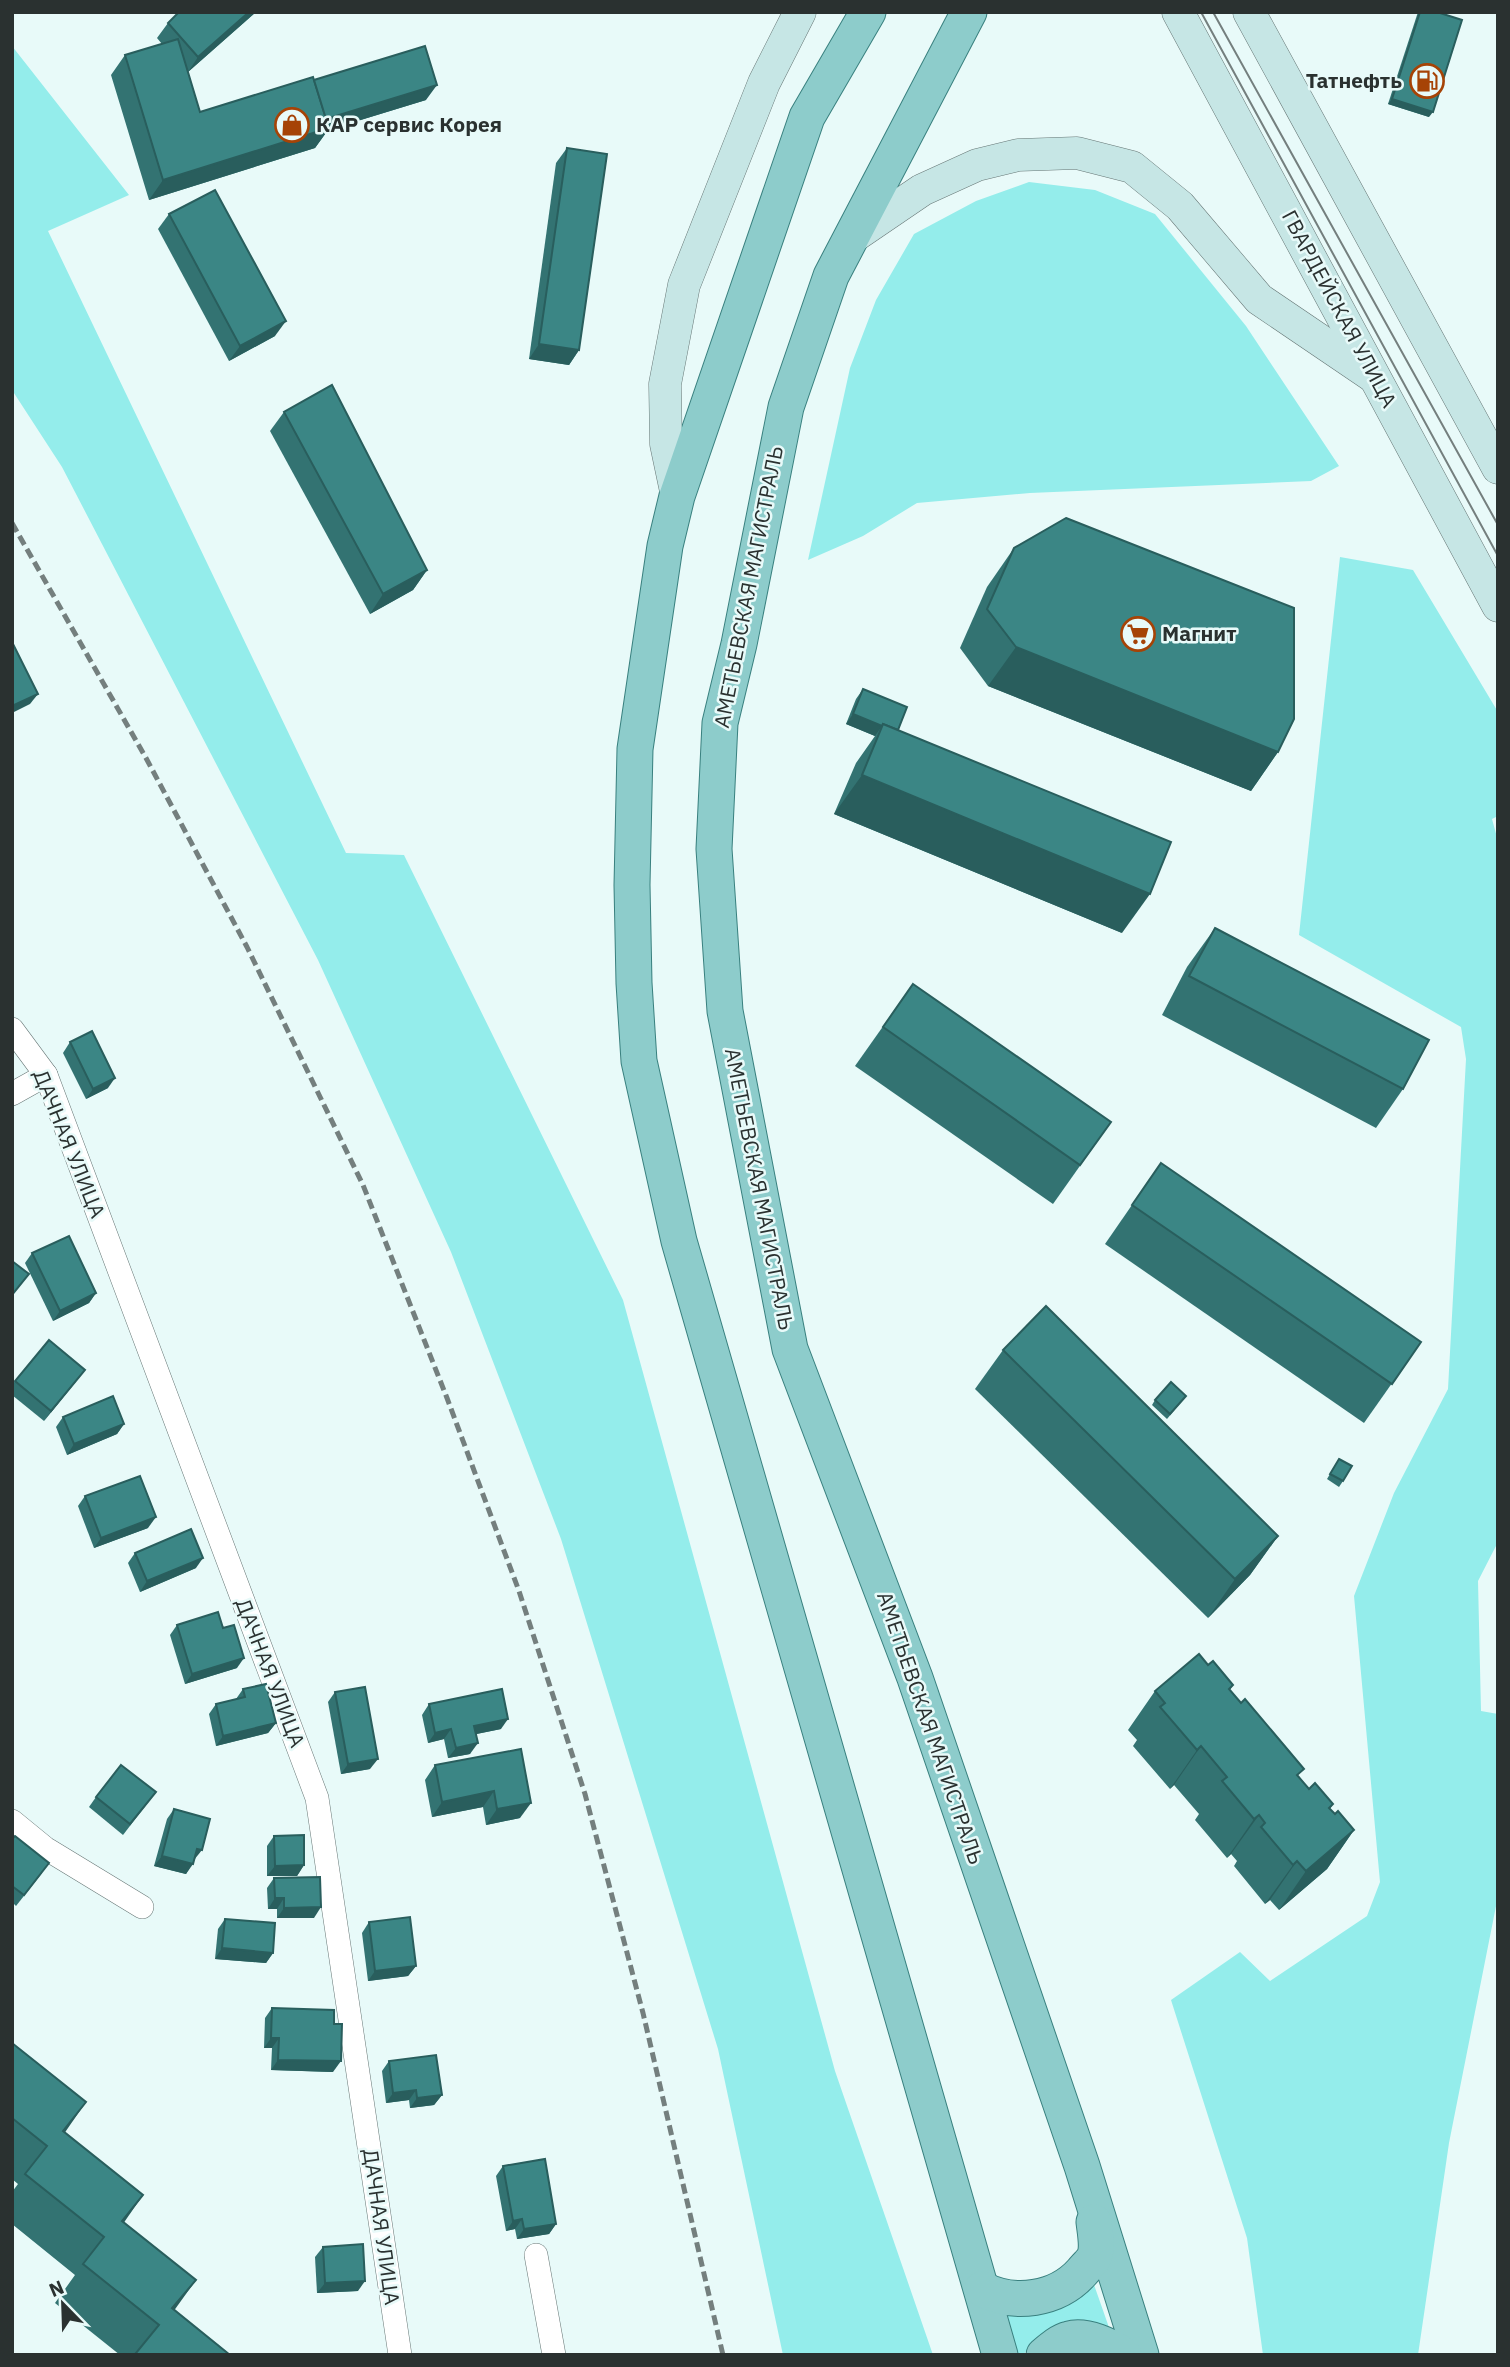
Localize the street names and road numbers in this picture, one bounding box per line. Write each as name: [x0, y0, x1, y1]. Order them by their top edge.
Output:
street label: ГВАРДЕЙСКАЯ УЛИЦА: [1276, 205, 1404, 412]
street label: АМЕТЬЕВСКАЯ МАГИСТРАЛЬ: [707, 443, 789, 730]
street label: АМЕТЬЕВСКАЯ МАГИСТРАЛЬ: [719, 1045, 801, 1332]
street label: ДАЧНАЯ УЛИЦА: [27, 1065, 112, 1222]
street label: АМЕТЬЕВСКАЯ МАГИСТРАЛЬ: [871, 1588, 991, 1868]
street label: ДАЧНАЯ УЛИЦА: [230, 1594, 312, 1751]
street label: ДАЧНАЯ УЛИЦА: [357, 2147, 407, 2307]

